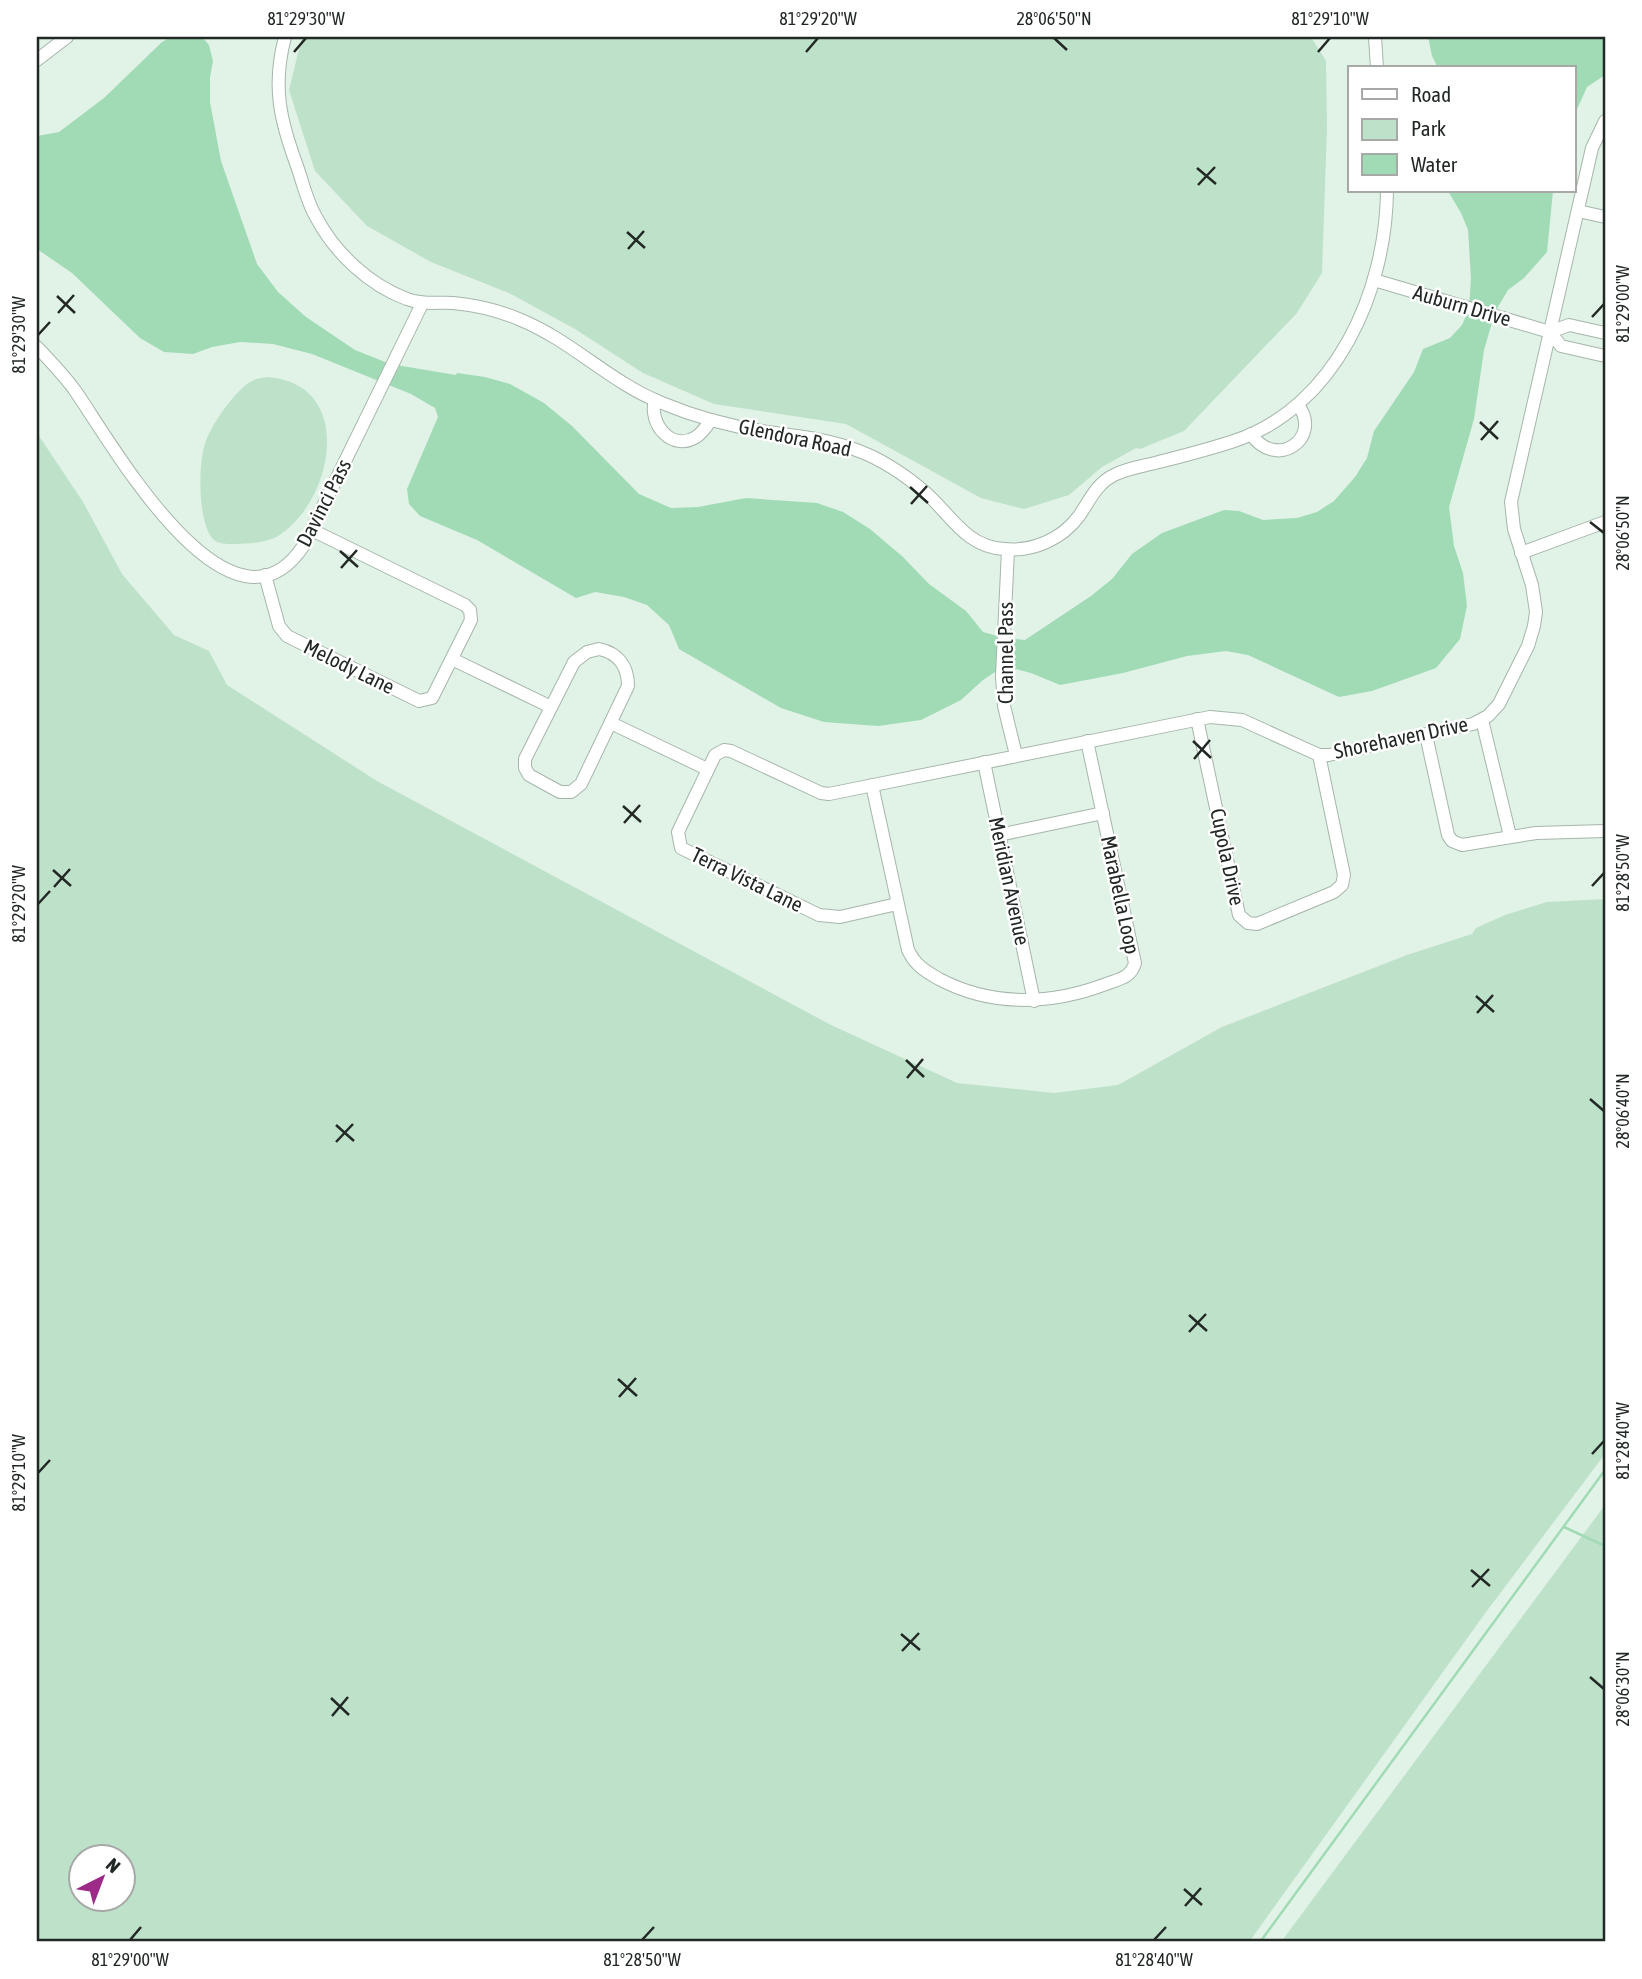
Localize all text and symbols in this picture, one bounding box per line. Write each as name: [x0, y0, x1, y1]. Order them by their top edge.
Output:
text: 81°29'30"W: [267, 8, 345, 29]
text: 81°29'20"W: [779, 8, 857, 29]
text: 28°06'50"N: [1016, 8, 1092, 29]
text: 81°29'10"W: [1291, 8, 1369, 29]
legend: [1348, 66, 1576, 192]
text: Road: [1411, 82, 1451, 106]
text: Park: [1411, 116, 1446, 140]
text: Water: [1411, 152, 1458, 176]
text: 81°29'00"W: [1612, 265, 1633, 343]
street label: Auburn Drive: [1411, 280, 1514, 330]
text: 81°29'30"W: [8, 296, 29, 374]
street label: Glendora Road: [737, 413, 854, 461]
street label: Davinci Pass: [291, 455, 355, 550]
text: 28°06'50"N: [1612, 495, 1633, 571]
street label: Channel Pass: [993, 602, 1017, 704]
street label: Melody Lane: [300, 634, 399, 698]
street label: Shorehaven Drive: [1332, 711, 1470, 763]
street label: Cupola Drive: [1206, 806, 1250, 907]
street label: Meridian Avenue: [985, 815, 1035, 947]
street label: Marabella Loop: [1097, 833, 1145, 956]
text: 81°28'50"W: [1612, 834, 1633, 912]
street label: Terra Vista Lane: [688, 842, 807, 916]
text: 81°29'20"W: [8, 865, 29, 943]
text: 28°06'40"N: [1612, 1073, 1633, 1149]
text: 81°28'40"W: [1612, 1402, 1633, 1480]
text: 81°29'10"W: [8, 1434, 29, 1512]
text: 28°06'30"N: [1612, 1651, 1633, 1727]
north arrow: [66, 1842, 136, 1912]
text: N: [102, 1853, 125, 1877]
text: 81°29'00"W: [91, 1949, 169, 1970]
text: 81°28'50"W: [603, 1949, 681, 1970]
text: 81°28'40"W: [1115, 1949, 1193, 1970]

